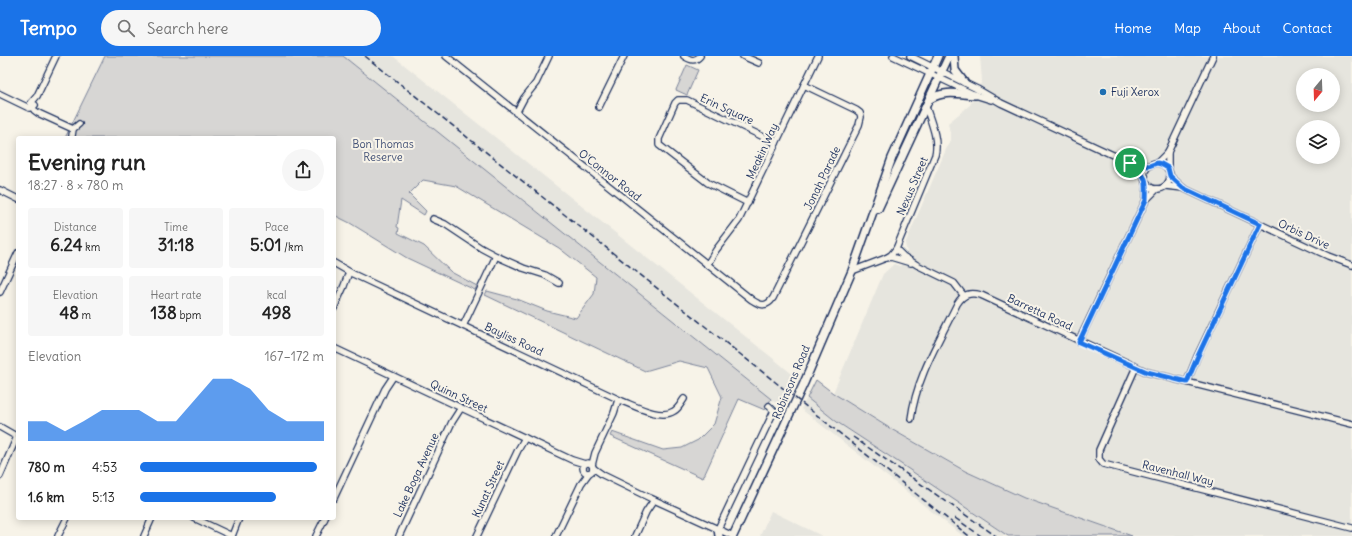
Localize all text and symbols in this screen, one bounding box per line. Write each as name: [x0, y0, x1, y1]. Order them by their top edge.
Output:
search box: [101, 10, 381, 46]
text: Tempo: [20, 16, 77, 40]
icon: search: [115, 17, 137, 39]
text: Search here: [147, 19, 228, 38]
text: Home: [1114, 19, 1152, 37]
text: Map: [1174, 19, 1201, 37]
text: About: [1223, 19, 1261, 37]
text: Contact: [1283, 19, 1332, 37]
north arrow: [1296, 68, 1340, 112]
map controls: [1296, 68, 1340, 164]
place label: Fuji Xerox: [1111, 85, 1160, 99]
marker: Fuji Xerox: [1098, 87, 1108, 97]
street label: Erin Square: [698, 91, 756, 127]
button: layers: [1296, 120, 1340, 164]
street label: Meakin Way: [743, 121, 781, 181]
park label: Bon Thomas Reserve: [352, 137, 414, 164]
street label: Jonah Parade: [801, 144, 843, 212]
street label: O'Connor Road: [576, 146, 645, 204]
pin: [1113, 146, 1147, 180]
text: Evening run: [28, 148, 146, 176]
button: share: [282, 149, 324, 191]
icon: arrive: [1119, 152, 1141, 174]
street label: Nexus Street: [893, 154, 931, 217]
text: 18:27 · 8 × 780 m: [28, 177, 123, 194]
street label: Orbis Drive: [1276, 216, 1332, 252]
text: Distance: [54, 220, 97, 234]
text: Time: [164, 220, 188, 234]
text: Pace: [265, 220, 289, 234]
text: 6.24: [50, 234, 82, 256]
text: 31:18: [158, 234, 194, 256]
text: 5:01: [250, 234, 282, 256]
text: km: [82, 240, 100, 254]
text: /km: [282, 240, 303, 254]
text: Elevation: [53, 288, 98, 302]
text: Heart rate: [150, 288, 202, 302]
text: kcal: [267, 288, 287, 302]
street label: Barretta Road: [1005, 291, 1075, 333]
text: 48: [59, 302, 79, 324]
text: 138: [151, 302, 177, 324]
text: 498: [262, 302, 291, 324]
text: m: [79, 308, 91, 322]
text: bpm: [177, 308, 201, 322]
street label: Bayliss Road: [482, 319, 546, 359]
street label: Robinsons Road: [769, 342, 813, 421]
text: Elevation: [28, 348, 81, 365]
text: 167–172 m: [264, 348, 324, 365]
street label: Quinn Street: [428, 377, 490, 416]
street label: Lake Boga Avenue: [390, 430, 442, 519]
street label: Ravenhall Way: [1141, 457, 1215, 489]
street label: Kunat Street: [469, 458, 507, 520]
text: 780 m: [28, 459, 65, 476]
text: 4:53: [92, 459, 117, 476]
text: 1.6 km: [28, 489, 64, 506]
text: 5:13: [92, 489, 115, 506]

